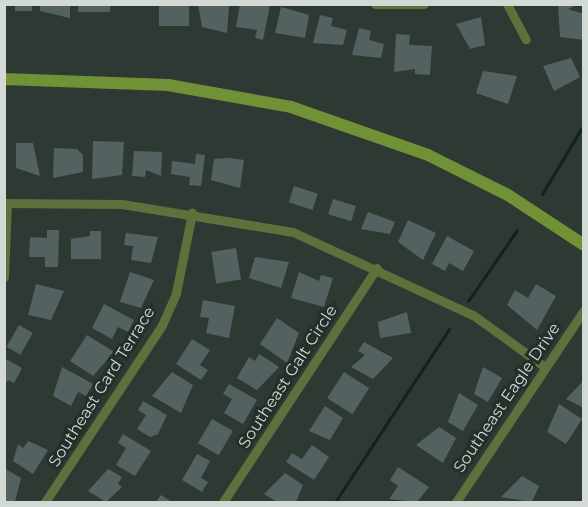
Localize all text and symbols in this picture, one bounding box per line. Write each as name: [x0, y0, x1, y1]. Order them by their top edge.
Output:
street label: Southeast Galt Circle: [235, 302, 341, 452]
street label: Southeast Card Terrace: [45, 303, 159, 471]
street label: Southeast Eagle Drive: [450, 320, 564, 476]

